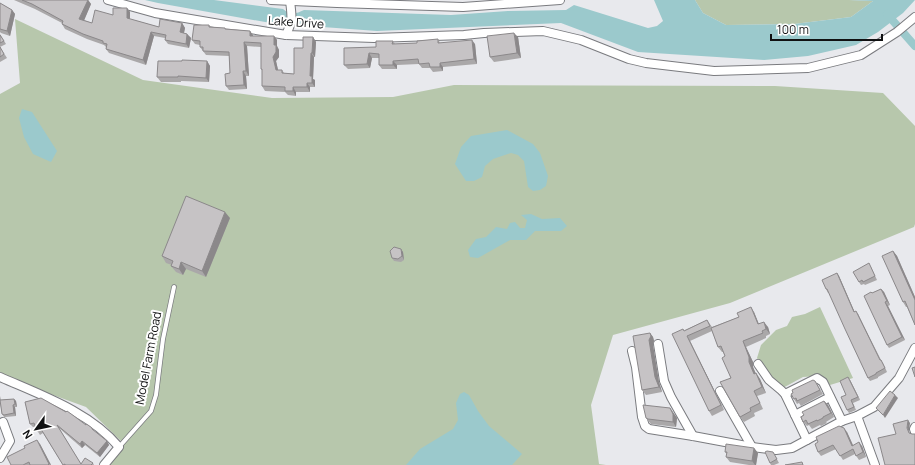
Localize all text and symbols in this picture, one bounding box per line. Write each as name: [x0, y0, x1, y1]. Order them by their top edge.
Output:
street label: Lake Drive: [267, 12, 325, 32]
scale bar: [771, 16, 882, 42]
text: 100 m: [777, 21, 809, 38]
street label: Model Farm Road: [131, 310, 165, 406]
north arrow: [16, 409, 56, 449]
text: N: [19, 427, 36, 442]

